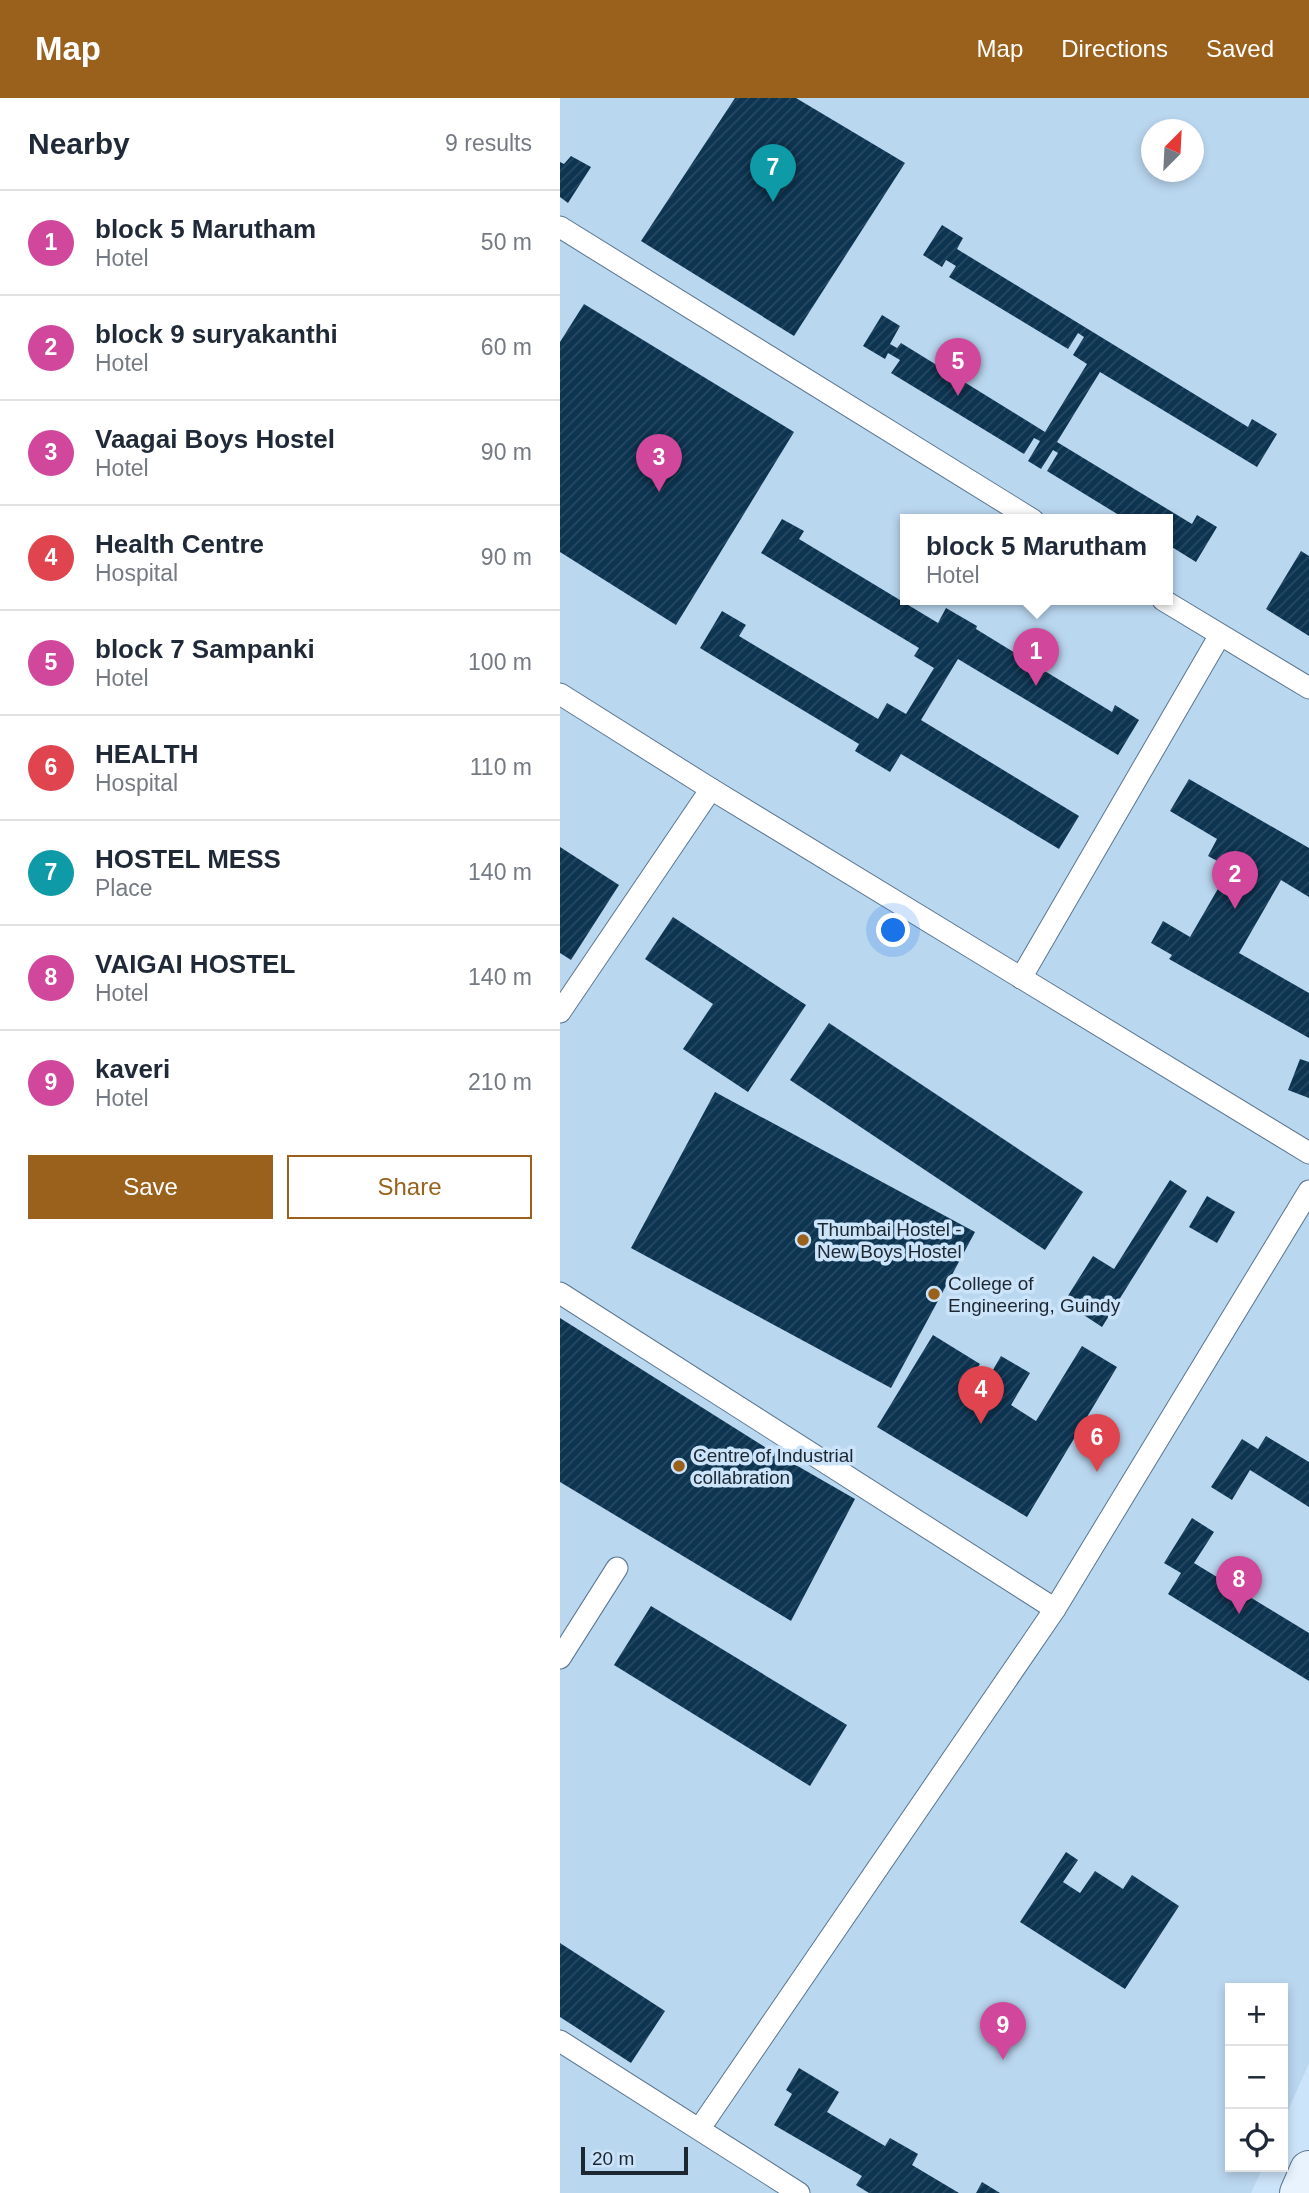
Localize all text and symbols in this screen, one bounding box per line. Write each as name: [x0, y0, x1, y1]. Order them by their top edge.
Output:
text: Map: [35, 30, 101, 67]
text: Map: [977, 35, 1023, 62]
text: Directions: [1061, 35, 1168, 62]
text: Saved: [1206, 35, 1274, 62]
north arrow: [1141, 119, 1204, 182]
text: Nearby: [28, 127, 130, 160]
text: 9 results: [445, 130, 532, 156]
pin: 7: [750, 144, 796, 202]
text: block 5 Marutham: [95, 214, 316, 244]
text: 1: [45, 229, 57, 255]
text: 50 m: [481, 229, 532, 255]
text: Hotel: [95, 245, 149, 271]
text: block 9 suryakanthi: [95, 319, 338, 349]
text: 2: [45, 334, 57, 360]
text: 60 m: [481, 334, 532, 360]
pin: 5: [935, 338, 981, 396]
text: Hotel: [95, 350, 149, 376]
text: Vaagai Boys Hostel: [95, 424, 335, 454]
pin: 3: [636, 434, 682, 492]
text: 3: [45, 439, 57, 465]
text: 90 m: [481, 439, 532, 465]
text: Hotel: [95, 455, 149, 481]
popup: [900, 514, 1173, 605]
text: Health Centre: [95, 529, 264, 559]
text: block 5 Marutham: [926, 531, 1147, 561]
text: 4: [45, 544, 57, 570]
text: 90 m: [481, 544, 532, 570]
text: Hospital: [95, 560, 178, 586]
text: Hotel: [926, 562, 980, 588]
pin: 1: [1013, 628, 1059, 686]
text: block 7 Sampanki: [95, 634, 315, 664]
text: 5: [45, 649, 57, 675]
text: 100 m: [468, 649, 532, 675]
text: Hotel: [95, 665, 149, 691]
text: HEALTH: [95, 739, 199, 769]
text: 6: [45, 754, 57, 780]
text: 110 m: [470, 754, 532, 780]
text: Hospital: [95, 770, 178, 796]
text: HOSTEL MESS: [95, 844, 281, 874]
pin: 2: [1212, 851, 1258, 909]
text: 7: [45, 859, 57, 885]
text: 140 m: [468, 859, 532, 885]
text: Place: [95, 875, 153, 901]
your location: [876, 913, 910, 947]
text: VAIGAI HOSTEL: [95, 949, 295, 979]
text: 8: [45, 964, 57, 990]
text: 140 m: [468, 964, 532, 990]
text: Hotel: [95, 980, 149, 1006]
text: kaveri: [95, 1054, 170, 1084]
text: 9: [45, 1069, 57, 1095]
text: 210 m: [468, 1069, 532, 1095]
text: Hotel: [95, 1085, 149, 1111]
button: Save: [28, 1155, 273, 1219]
button: Share: [287, 1155, 532, 1219]
place label: Thumbai Hostel - New Boys Hostel: [817, 1219, 962, 1262]
marker: Thumbai Hostel - New Boys Hostel: [795, 1232, 811, 1248]
place label: College of Engineering, Guindy: [948, 1273, 1121, 1316]
marker: College of Engineering, Guindy: [926, 1286, 942, 1302]
pin: 4: [958, 1366, 1004, 1424]
pin: 6: [1074, 1414, 1120, 1472]
place label: Centre of Industrial collabration: [693, 1445, 854, 1488]
marker: Centre of Industrial collabration: [671, 1458, 687, 1474]
pin: 8: [1216, 1556, 1262, 1614]
map controls: [1225, 1983, 1288, 2172]
button: +: [1225, 1983, 1288, 2046]
pin: 9: [980, 2002, 1026, 2060]
button: −: [1225, 2046, 1288, 2109]
button: locate: [1225, 2109, 1288, 2172]
scale bar: [581, 2144, 688, 2176]
text: 20 m: [592, 2148, 634, 2169]

